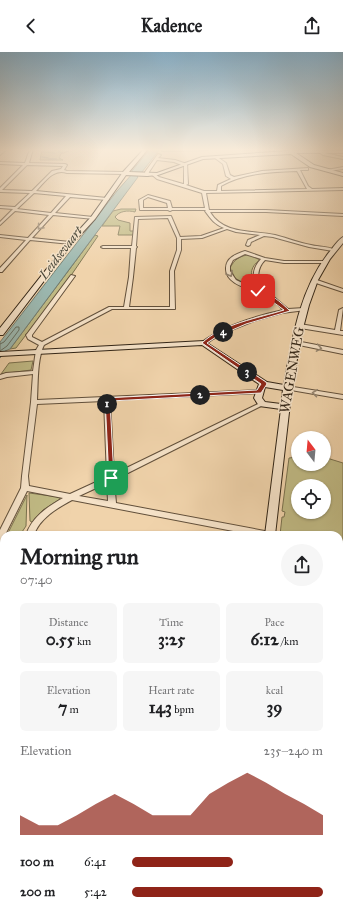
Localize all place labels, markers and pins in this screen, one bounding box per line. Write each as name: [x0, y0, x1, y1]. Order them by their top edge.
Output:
pin: [241, 274, 275, 308]
pin: 4: [213, 322, 233, 342]
pin: 3: [237, 362, 257, 382]
pin: 2: [190, 385, 210, 405]
pin: 1: [97, 394, 117, 414]
pin: [94, 461, 128, 495]

